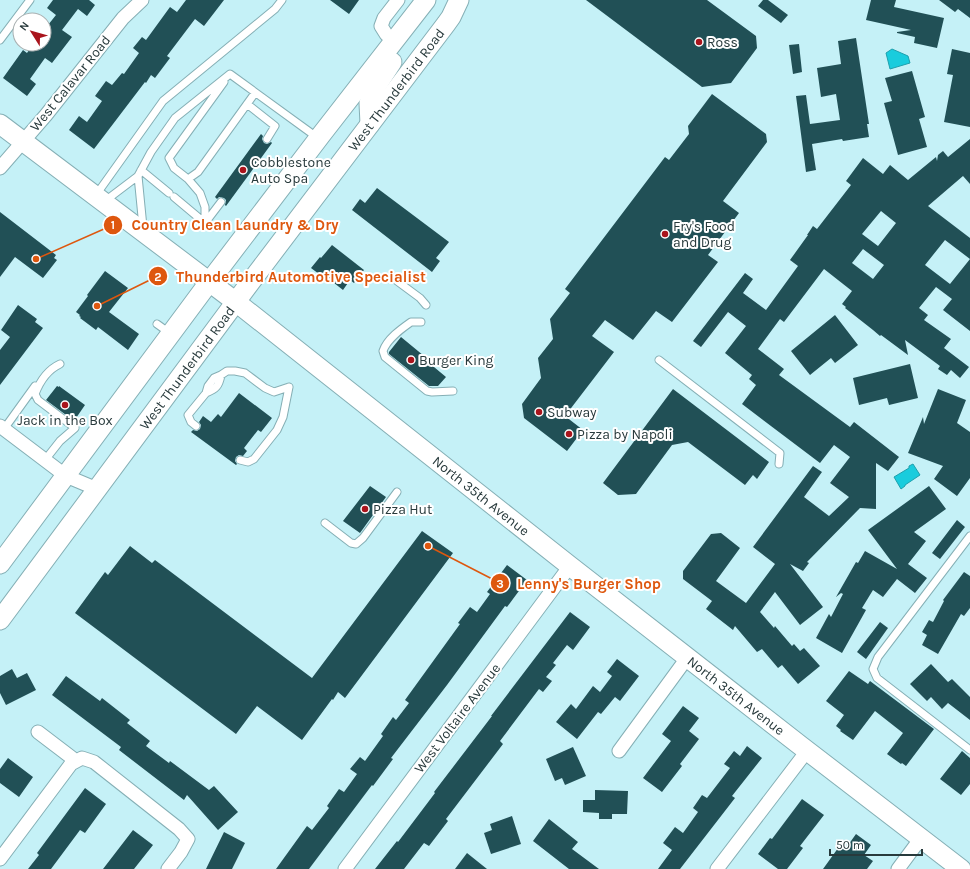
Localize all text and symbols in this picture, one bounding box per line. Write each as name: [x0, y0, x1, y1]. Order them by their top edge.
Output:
north arrow: [12, 12, 52, 52]
text: N: [17, 19, 32, 33]
street label: West Thunderbird Road: [345, 25, 449, 155]
street label: West Calavar Road: [27, 32, 114, 135]
place label: Ross: [707, 34, 738, 51]
marker: Ross: [694, 37, 704, 47]
place label: Cobblestone Auto Spa: [251, 154, 331, 187]
marker: Cobblestone Auto Spa: [238, 165, 248, 175]
callout: Country Clean Laundry & Dry: [103, 212, 346, 239]
text: Country Clean Laundry & Dry: [131, 216, 339, 234]
text: 1: [111, 218, 115, 232]
place label: Fry's Food and Drug: [673, 218, 735, 251]
marker: Fry's Food and Drug: [660, 229, 670, 239]
callout: Thunderbird Automotive Specialist: [148, 263, 434, 290]
text: Thunderbird Automotive Specialist: [176, 268, 426, 286]
text: 2: [154, 270, 162, 284]
street label: West Thunderbird Road: [136, 303, 239, 433]
place label: Burger King: [419, 352, 494, 369]
marker: Burger King: [406, 355, 416, 365]
marker: Jack in the Box: [60, 400, 70, 410]
place label: Subway: [547, 404, 597, 421]
marker: Subway: [534, 407, 544, 417]
place label: Jack in the Box: [17, 412, 113, 429]
place label: Pizza by Napoli: [577, 426, 673, 443]
marker: Pizza by Napoli: [564, 429, 574, 439]
street label: North 35th Avenue: [429, 453, 533, 540]
place label: Pizza Hut: [373, 501, 432, 518]
marker: Pizza Hut: [360, 504, 370, 514]
callout: Lenny's Burger Shop: [490, 570, 669, 597]
text: Lenny's Burger Shop: [517, 575, 661, 593]
text: 3: [496, 577, 504, 591]
street label: North 35th Avenue: [684, 653, 788, 739]
street label: West Voltaire Avenue: [411, 660, 504, 777]
scale bar: [830, 831, 922, 857]
text: 50 m: [836, 838, 864, 852]

